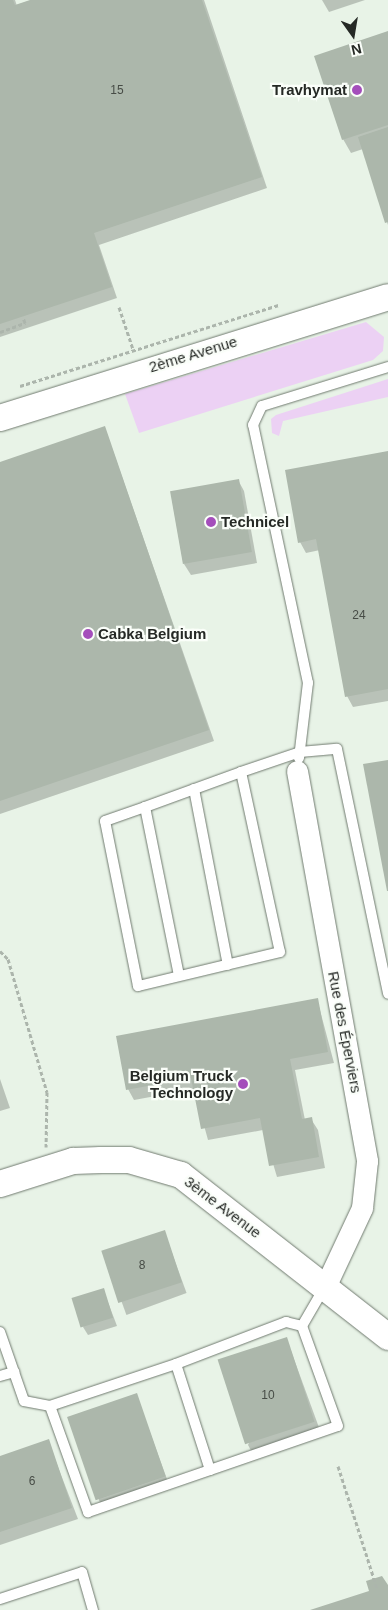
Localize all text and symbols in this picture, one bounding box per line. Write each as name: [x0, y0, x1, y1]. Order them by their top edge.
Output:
north arrow: [328, 10, 378, 60]
text: N: [350, 41, 363, 59]
place label: Travhymat: [272, 81, 347, 99]
house number: 15: [110, 84, 124, 98]
marker: Travhymat: [351, 84, 363, 96]
street label: 2ème Avenue: [146, 332, 240, 376]
place label: Technicel: [221, 513, 289, 531]
marker: Technicel: [205, 516, 217, 528]
house number: 24: [352, 609, 366, 623]
place label: Cabka Belgium: [98, 625, 206, 643]
marker: Cabka Belgium: [82, 628, 94, 640]
street label: Rue des Éperviers: [324, 970, 366, 1094]
place label: Belgium Truck Technology: [130, 1066, 233, 1101]
marker: Belgium Truck Technology: [237, 1078, 249, 1090]
street label: 3ème Avenue: [181, 1172, 265, 1242]
house number: 8: [139, 1259, 145, 1273]
house number: 10: [261, 1389, 275, 1403]
house number: 6: [29, 1475, 35, 1489]

